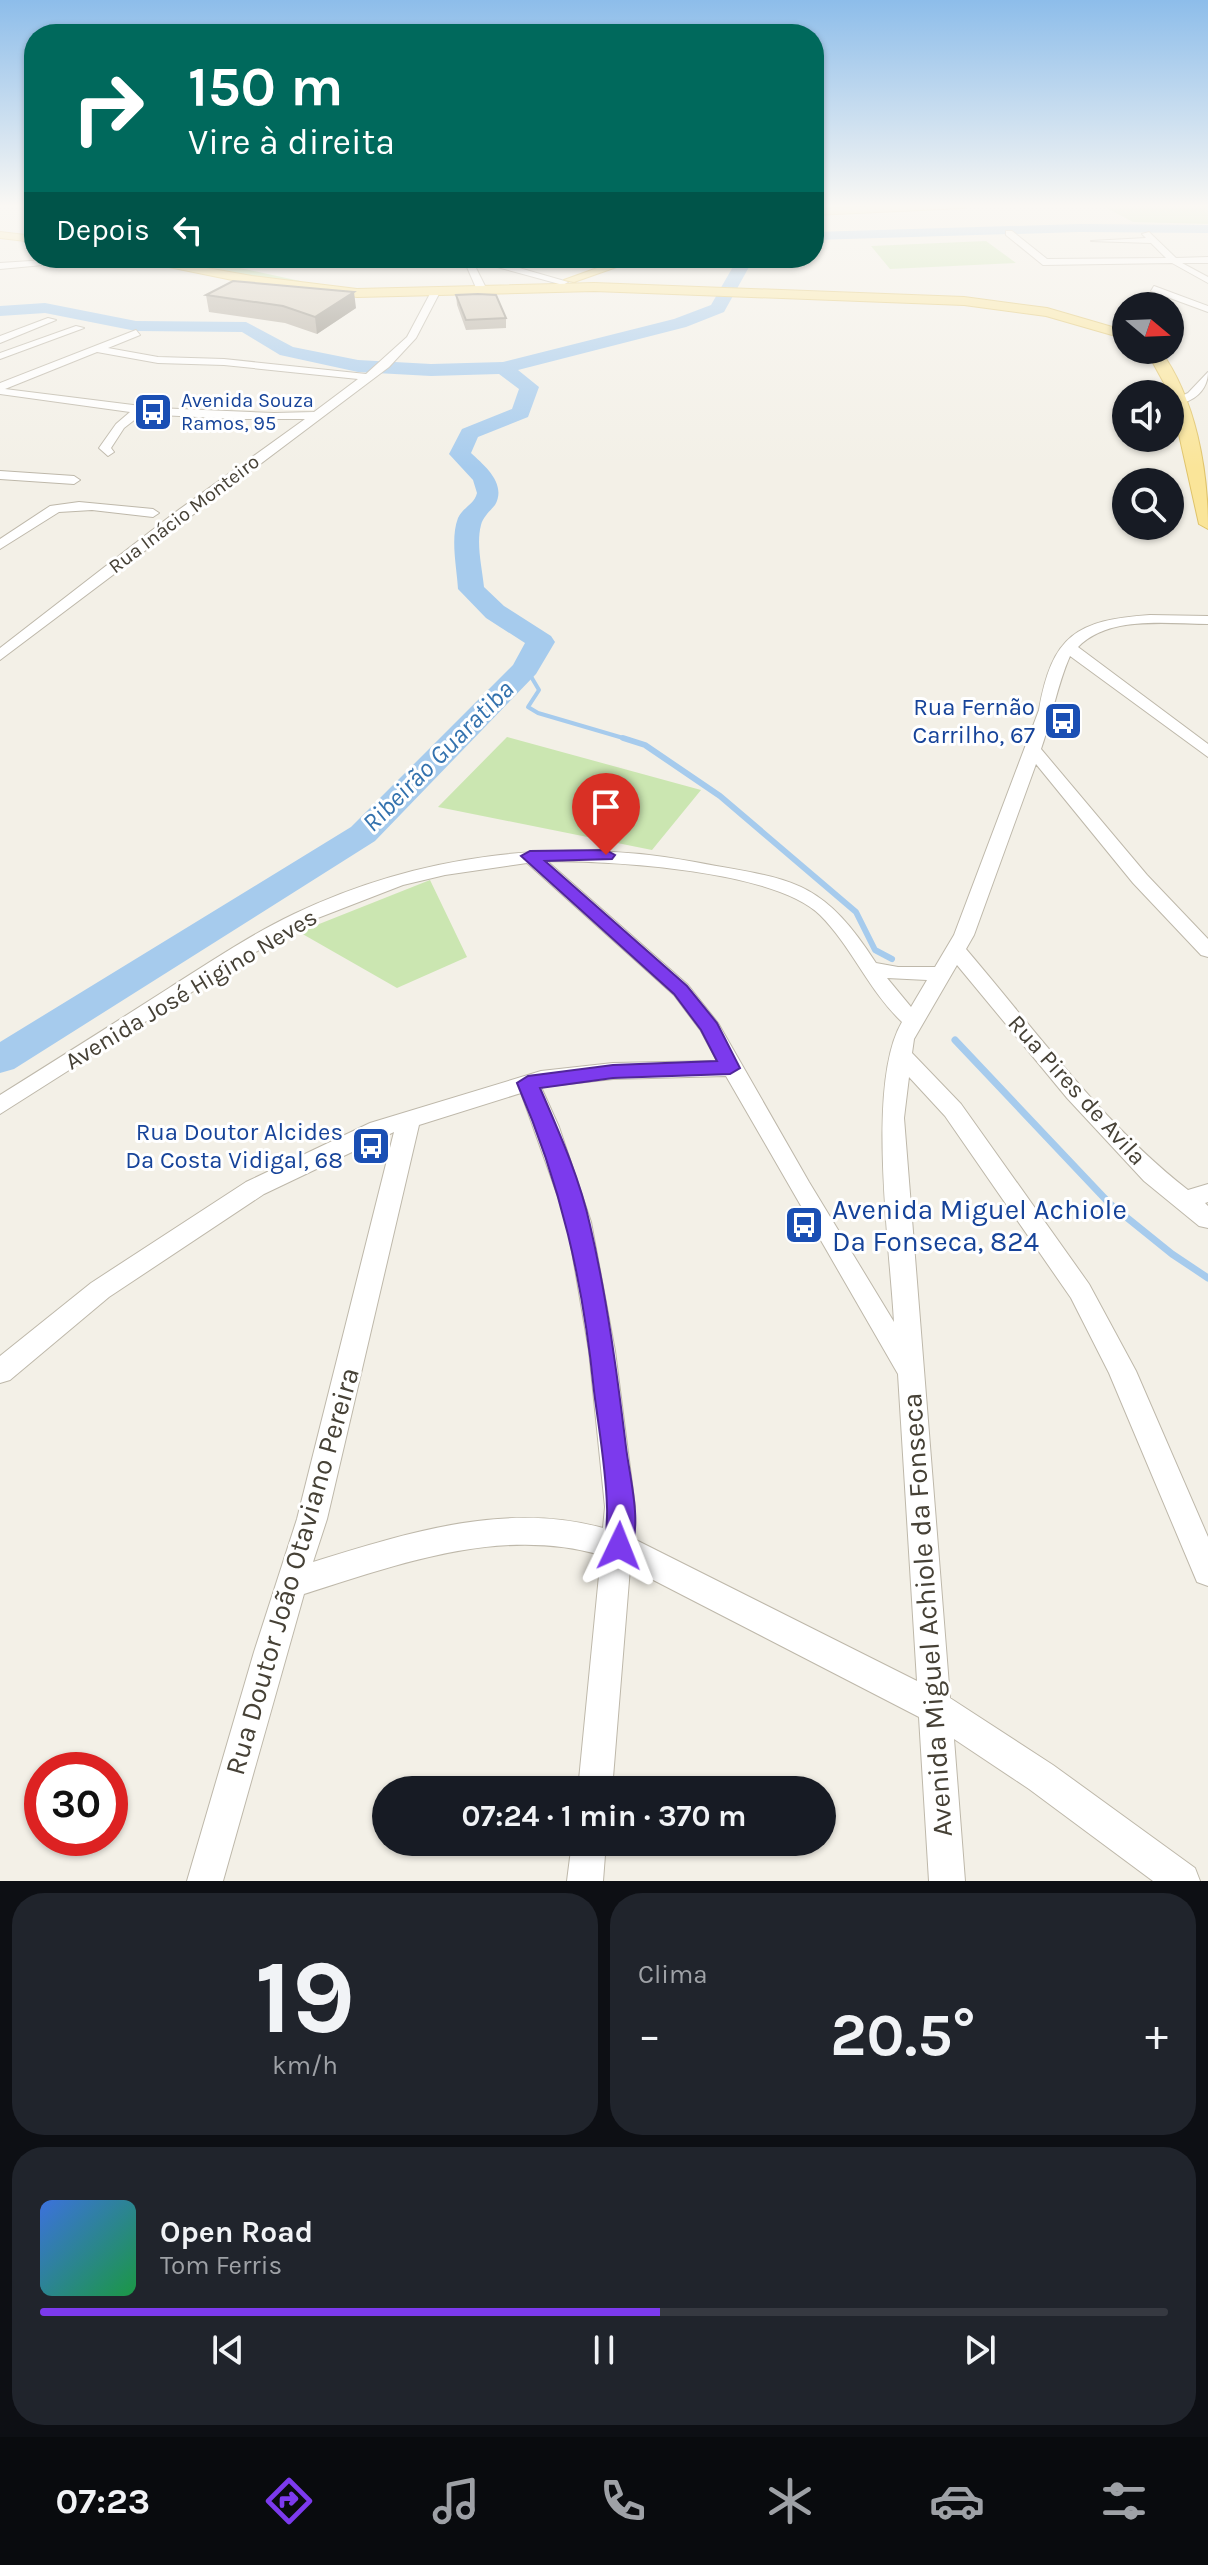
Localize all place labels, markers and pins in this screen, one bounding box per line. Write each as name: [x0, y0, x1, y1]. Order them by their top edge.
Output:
place label: Avenida Souza Ramos, 95: [181, 389, 314, 435]
bus stop icon: Avenida Souza Ramos, 95: [132, 391, 174, 433]
place label: Rua Fernão Carrilho, 67: [913, 693, 1035, 749]
bus stop icon: Rua Fernão Carrilho, 67: [1042, 700, 1084, 742]
pin: [572, 773, 640, 855]
place label: Rua Doutor Alcides Da Costa Vidigal, 68: [125, 1118, 343, 1174]
bus stop icon: Rua Doutor Alcides Da Costa Vidigal, 68: [350, 1125, 392, 1167]
place label: Avenida Miguel Achiole Da Fonseca, 824: [832, 1193, 1127, 1258]
bus stop icon: Avenida Miguel Achiole Da Fonseca, 824: [783, 1204, 825, 1246]

